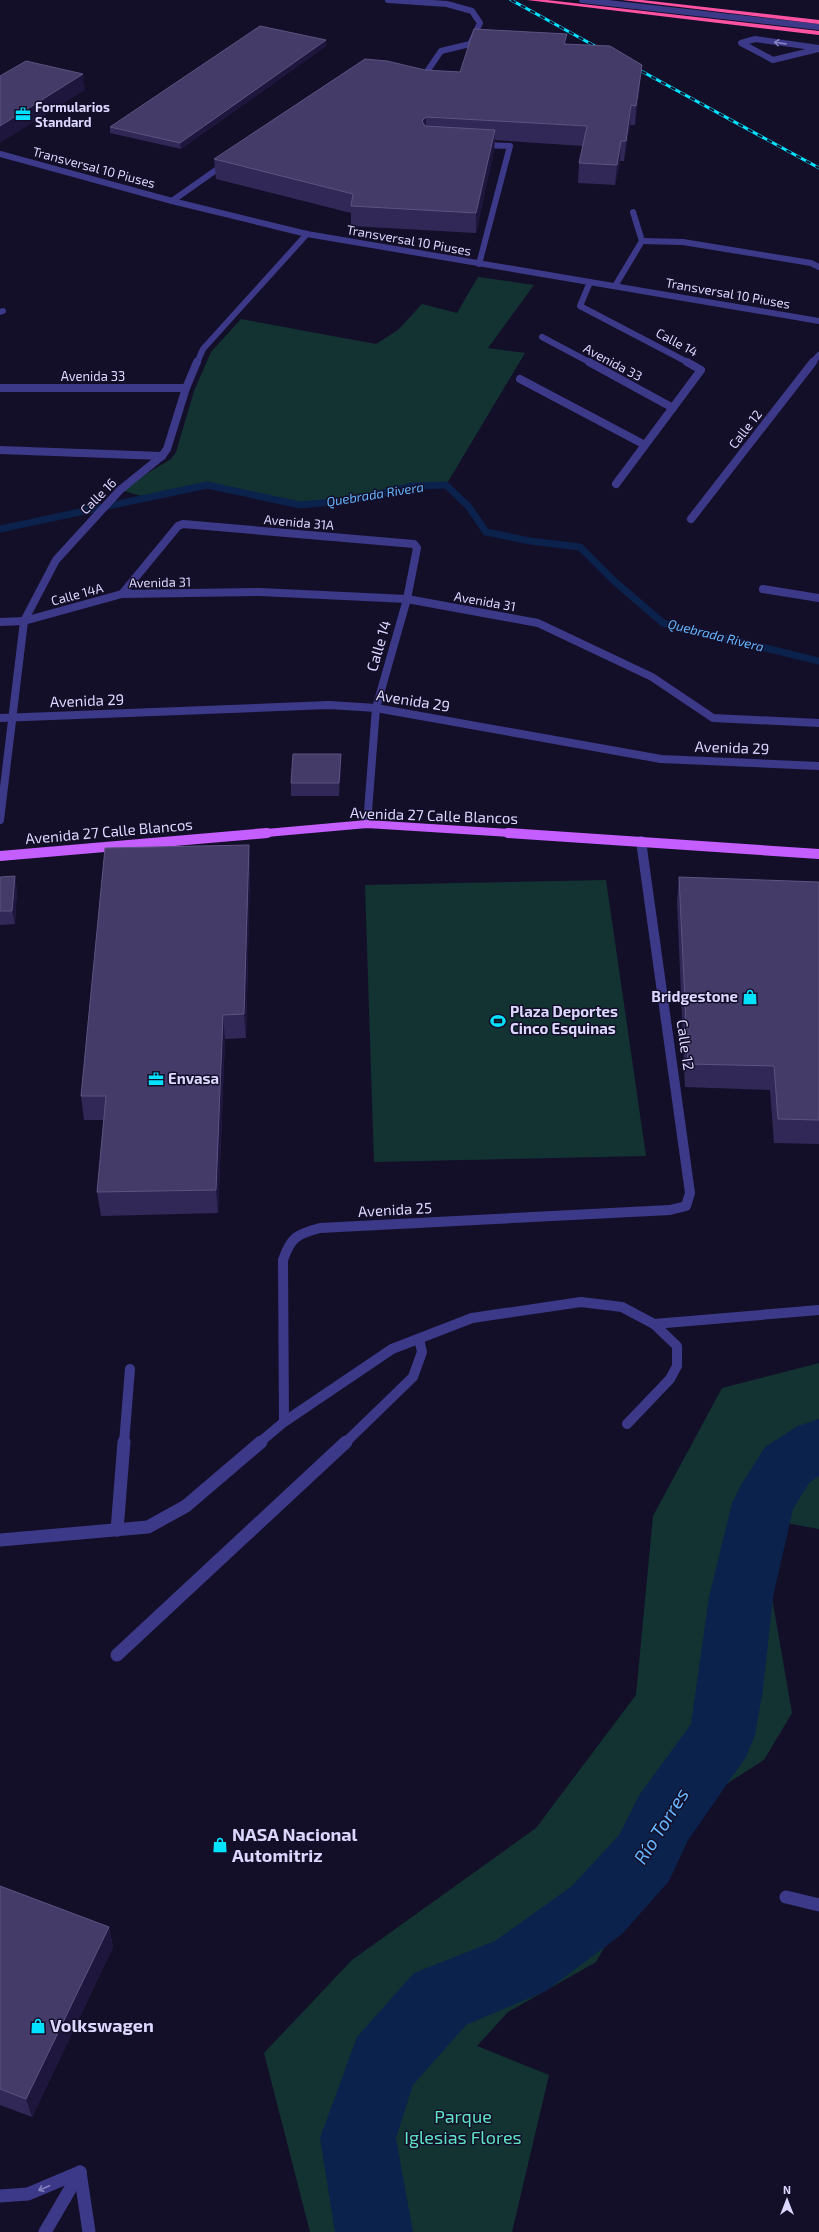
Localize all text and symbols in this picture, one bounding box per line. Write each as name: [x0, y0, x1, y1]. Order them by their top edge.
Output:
one-way arrow: [774, 39, 787, 47]
place label: Formularios Standard: [35, 99, 110, 130]
office icon: Formularios Standard: [14, 105, 32, 123]
street label: Transversal 10 Piuses: [31, 143, 157, 191]
street label: Transversal 10 Piuses: [345, 221, 473, 259]
street label: Transversal 10 Piuses: [664, 274, 792, 312]
street label: Calle 14: [653, 324, 701, 360]
street label: Avenida 33: [581, 340, 645, 384]
street label: Avenida 33: [61, 368, 125, 384]
street label: Calle 12: [725, 406, 765, 452]
street label: Calle 16: [77, 475, 119, 517]
water label: Quebrada Rivera: [325, 478, 425, 510]
street label: Avenida 31A: [263, 511, 335, 533]
street label: Avenida 31: [129, 573, 191, 591]
street label: Calle 14A: [49, 579, 105, 609]
street label: Avenida 31: [453, 588, 517, 614]
water label: Quebrada Rivera: [666, 615, 766, 655]
street label: Calle 14: [362, 618, 394, 673]
street label: Avenida 29: [375, 685, 451, 715]
street label: Avenida 29: [49, 690, 125, 710]
street label: Avenida 29: [694, 737, 770, 757]
street label: Avenida 27 Calle Blancos: [350, 803, 518, 827]
street label: Avenida 27 Calle Blancos: [24, 815, 193, 847]
place label: Bridgestone: [651, 987, 738, 1005]
shop icon: Bridgestone: [741, 988, 759, 1006]
place label: Plaza Deportes Cinco Esquinas: [510, 1002, 618, 1037]
sports icon: Plaza Deportes Cinco Esquinas: [489, 1012, 507, 1030]
street label: Calle 12: [673, 1018, 698, 1072]
place label: Envasa: [168, 1069, 219, 1087]
office icon: Envasa: [147, 1070, 165, 1088]
street label: Avenida 25: [358, 1198, 432, 1220]
water label: Río Torres: [628, 1783, 693, 1868]
place label: NASA Nacional Automitriz: [232, 1823, 358, 1866]
shop icon: NASA Nacional Automitriz: [211, 1836, 229, 1854]
place label: Volkswagen: [50, 2014, 154, 2036]
shop icon: Volkswagen: [29, 2017, 47, 2035]
park label: Parque Iglesias Flores: [404, 2105, 522, 2148]
north arrow: [767, 2180, 807, 2220]
text: N: [783, 2183, 791, 2196]
one-way arrow: [38, 2184, 50, 2192]

